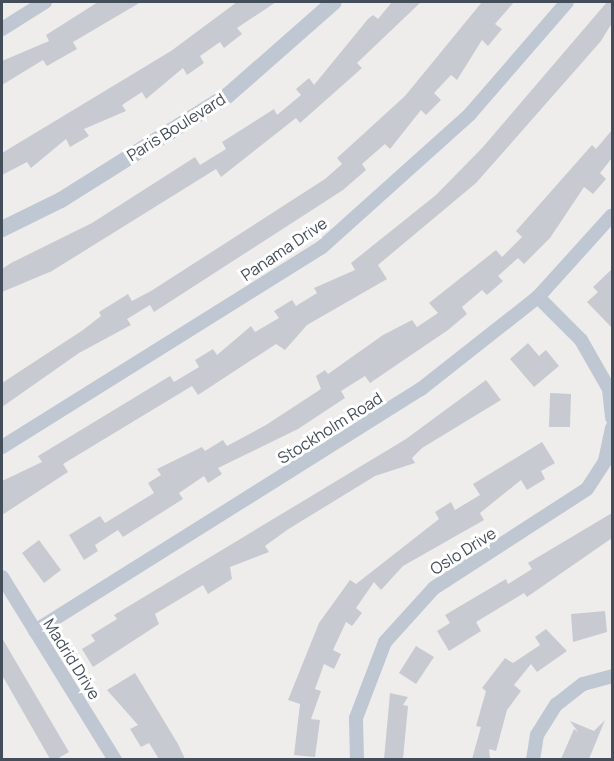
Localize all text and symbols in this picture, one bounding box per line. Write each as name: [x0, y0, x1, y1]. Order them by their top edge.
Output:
street label: Paris Boulevard: [123, 89, 229, 165]
street label: Panama Drive: [237, 213, 331, 285]
street label: Stockholm Road: [274, 388, 386, 468]
street label: Oslo Drive: [427, 523, 499, 579]
street label: Madrid Drive: [40, 615, 104, 703]

